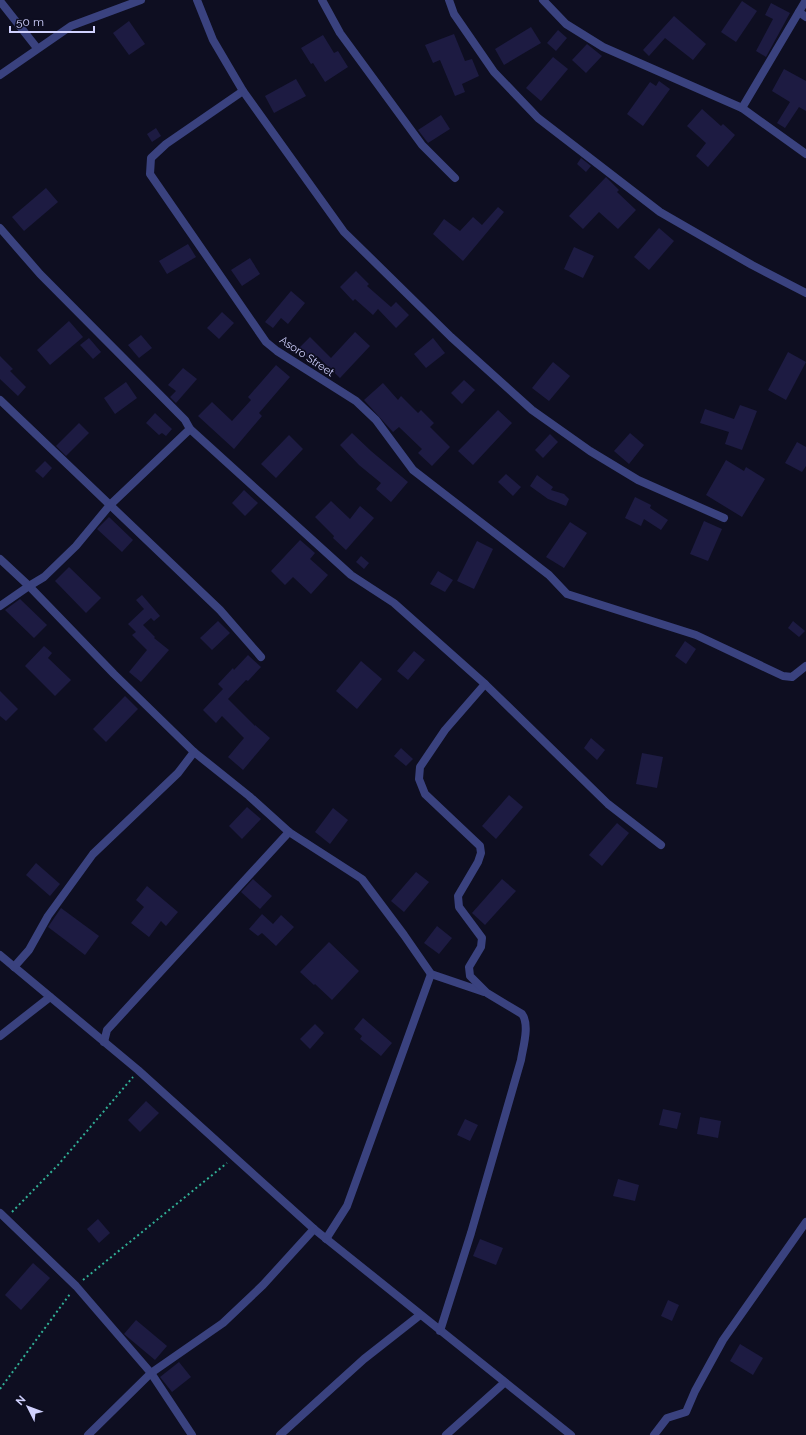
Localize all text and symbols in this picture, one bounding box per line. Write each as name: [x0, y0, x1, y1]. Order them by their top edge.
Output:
scale bar: [10, 8, 94, 34]
text: 50 m: [16, 15, 44, 29]
street label: Asoro Street: [277, 333, 337, 380]
north arrow: [8, 1387, 48, 1427]
text: N: [13, 1393, 29, 1408]

